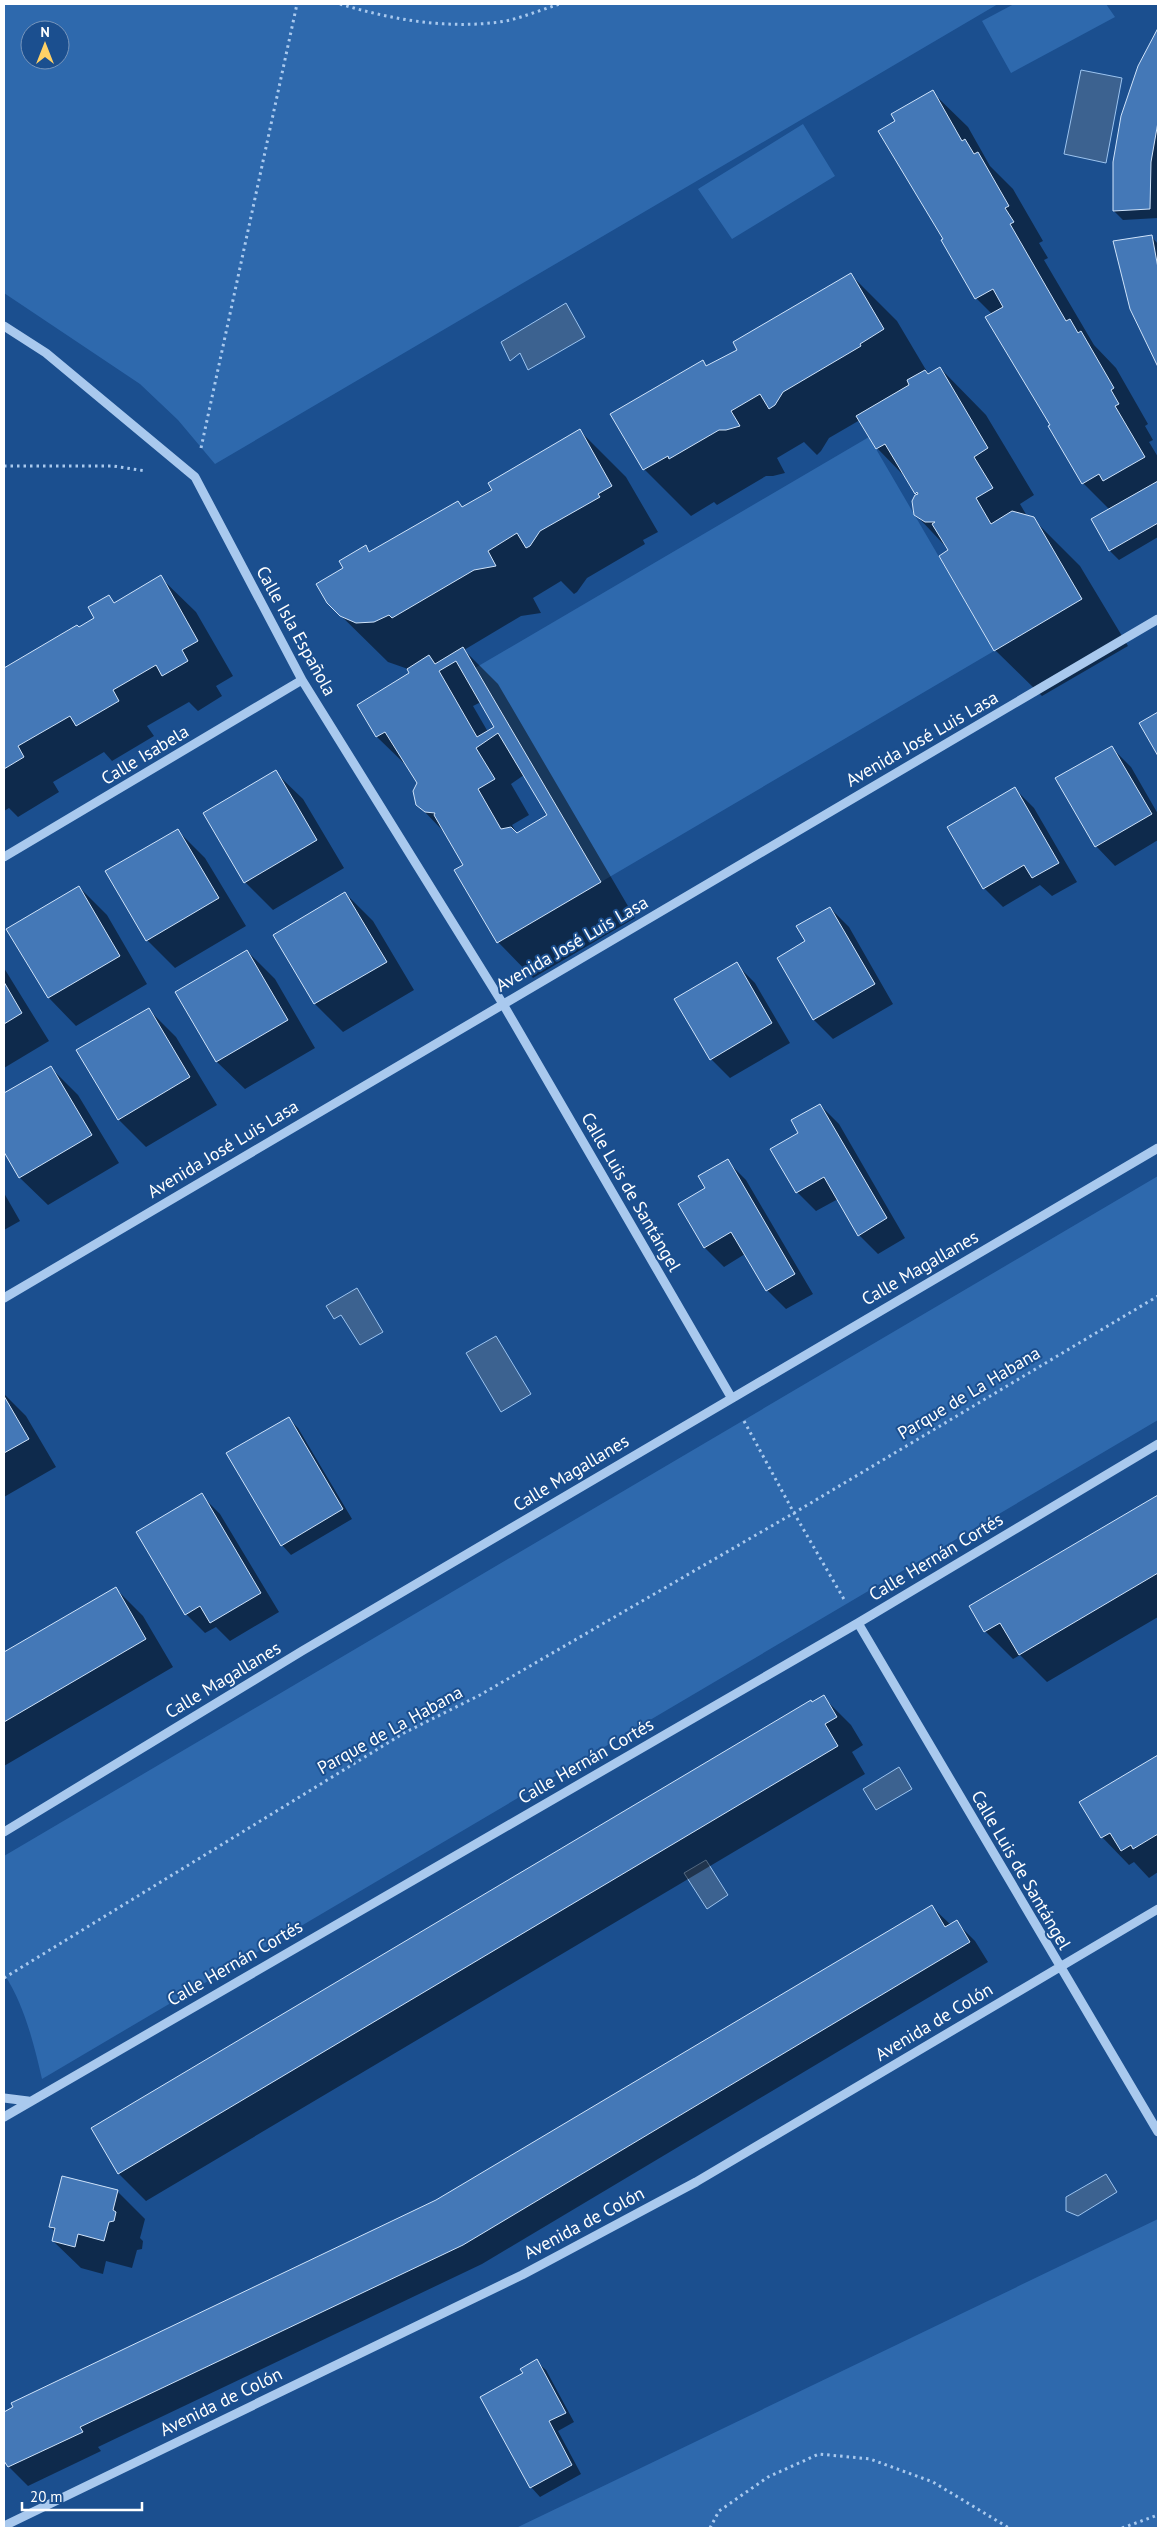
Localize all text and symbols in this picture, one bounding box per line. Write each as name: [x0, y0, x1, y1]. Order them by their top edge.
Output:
north arrow: [20, 20, 70, 70]
text: N: [40, 23, 50, 41]
street label: Calle Isla Española: [251, 562, 342, 700]
street label: Avenida José Luis Lasa: [841, 686, 1002, 792]
street label: Calle Isabela: [97, 719, 193, 790]
street label: Avenida José Luis Lasa: [491, 891, 652, 997]
street label: Avenida José Luis Lasa: [143, 1094, 302, 1203]
street label: Calle Luis de Santángel: [576, 1108, 687, 1276]
street label: Calle Magallanes: [857, 1225, 982, 1310]
street label: Parque de La Habana: [893, 1341, 1044, 1444]
street label: Calle Magallanes: [509, 1429, 633, 1516]
street label: Calle Hernán Cortés: [864, 1507, 1007, 1606]
street label: Calle Magallanes: [161, 1636, 285, 1723]
street label: Parque de La Habana: [313, 1680, 466, 1779]
street label: Calle Hernán Cortés: [514, 1712, 658, 1809]
street label: Calle Luis de Santángel: [966, 1786, 1077, 1954]
street label: Calle Hernán Cortés: [163, 1914, 307, 2011]
street label: Avenida de Colón: [871, 1977, 997, 2066]
street label: Avenida de Colón: [520, 2181, 648, 2264]
street label: Avenida de Colón: [156, 2362, 286, 2441]
scale bar: [22, 2480, 142, 2512]
text: 20 m: [30, 2487, 63, 2506]

